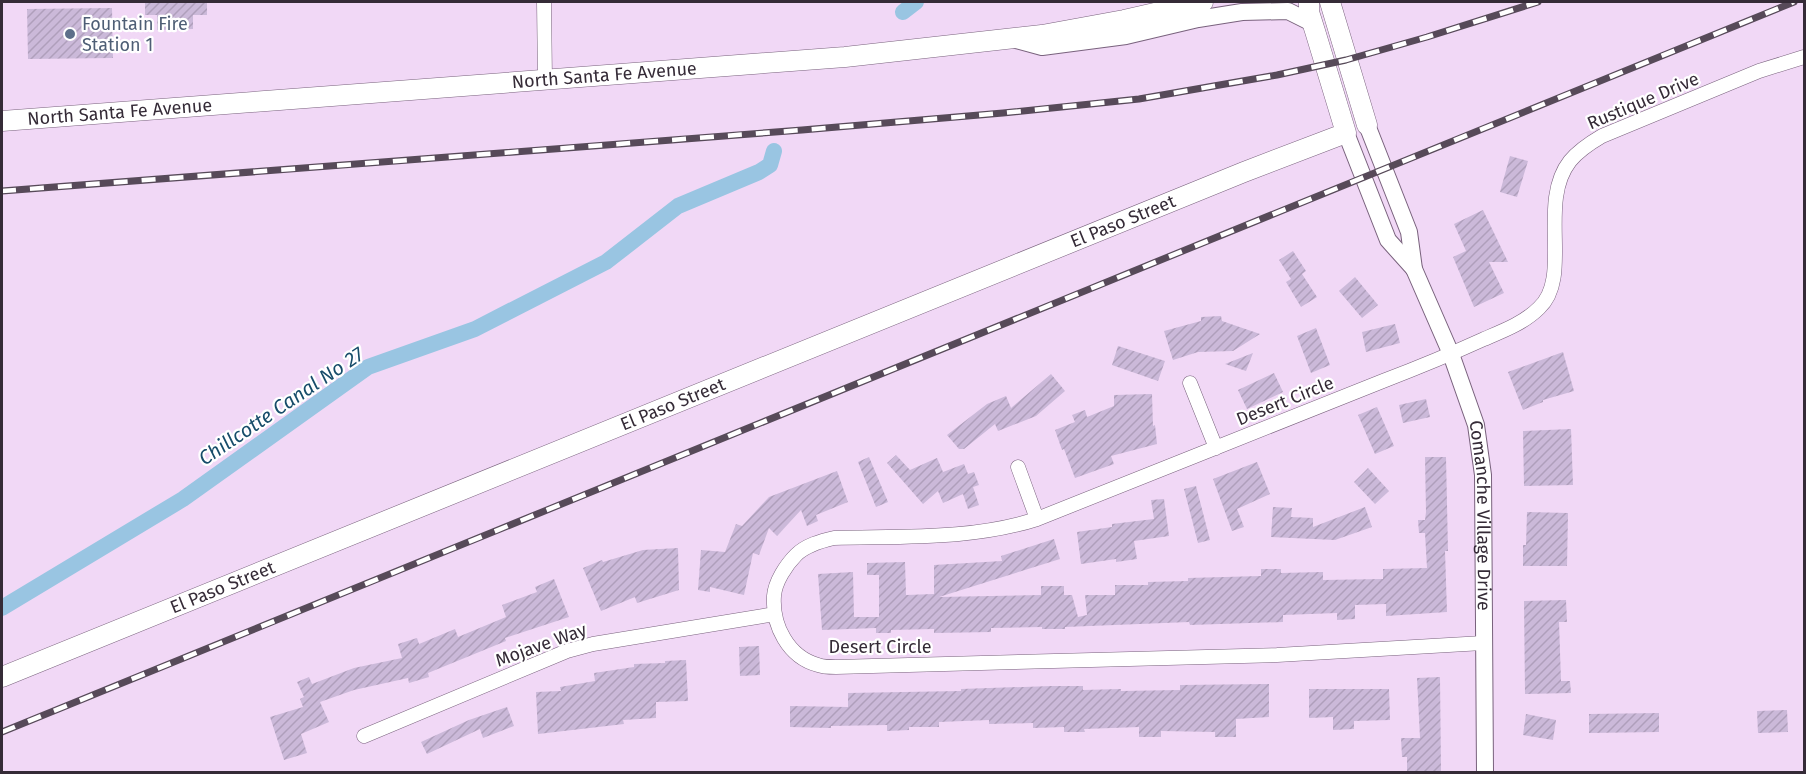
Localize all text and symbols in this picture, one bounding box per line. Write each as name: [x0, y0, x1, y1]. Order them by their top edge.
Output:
place label: Fountain Fire Station 1: [82, 13, 188, 56]
marker: Fountain Fire Station 1: [63, 27, 77, 41]
street label: North Santa Fe Avenue: [511, 57, 698, 93]
street label: Rustique Drive: [1584, 68, 1702, 134]
street label: North Santa Fe Avenue: [26, 94, 213, 130]
street label: El Paso Street: [1067, 190, 1179, 252]
water label: Chillcotte Canal No 27: [194, 341, 369, 470]
street label: Desert Circle: [1233, 372, 1337, 430]
street label: El Paso Street: [617, 373, 729, 435]
street label: Comanche Village Drive: [1464, 419, 1495, 611]
street label: El Paso Street: [167, 556, 279, 618]
street label: Mojave Way: [493, 618, 590, 672]
street label: Desert Circle: [829, 636, 932, 658]

